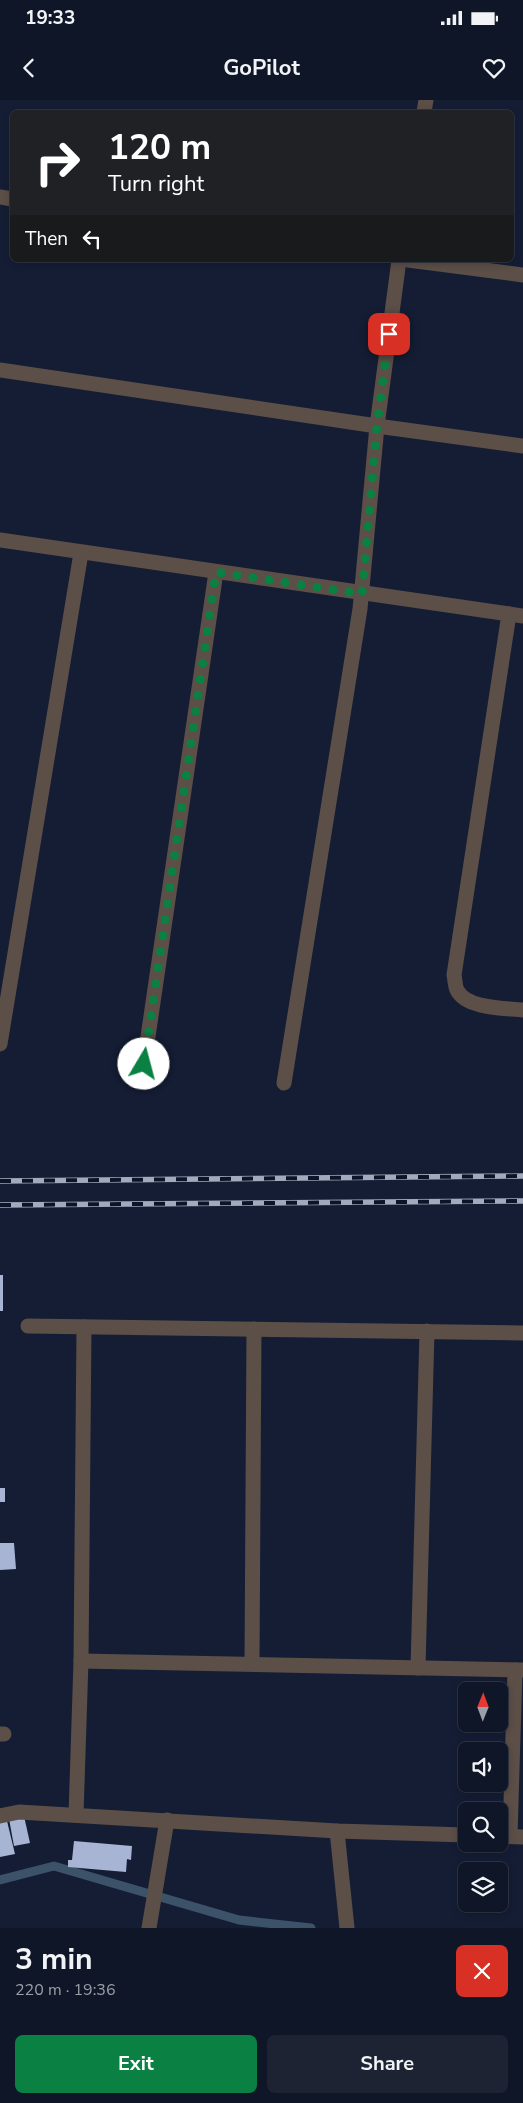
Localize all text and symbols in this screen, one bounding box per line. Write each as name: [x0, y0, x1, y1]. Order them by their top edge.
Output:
text: 19:33: [25, 5, 75, 31]
text: GoPilot: [223, 53, 300, 83]
icon: back: [15, 54, 43, 82]
icon: heart: [480, 54, 508, 82]
text: 120 m: [108, 124, 211, 171]
icon: right: [25, 130, 90, 195]
text: Turn right: [108, 169, 204, 199]
icon: left: [78, 225, 106, 253]
text: Then: [25, 226, 68, 252]
pin: [368, 313, 410, 355]
icon: arrive: [375, 320, 403, 348]
position arrow: [117, 1037, 169, 1089]
north arrow: [458, 1682, 508, 1732]
map controls: [458, 1682, 508, 1912]
button: sound: [458, 1742, 508, 1792]
button: search: [458, 1802, 508, 1852]
button: layers: [458, 1862, 508, 1912]
text: 3 min: [15, 1939, 93, 1980]
button: close: [456, 1945, 508, 1997]
text: 220 m · 19:36: [15, 1979, 116, 2001]
button: Exit: [15, 2035, 257, 2093]
button: Share: [267, 2035, 508, 2093]

